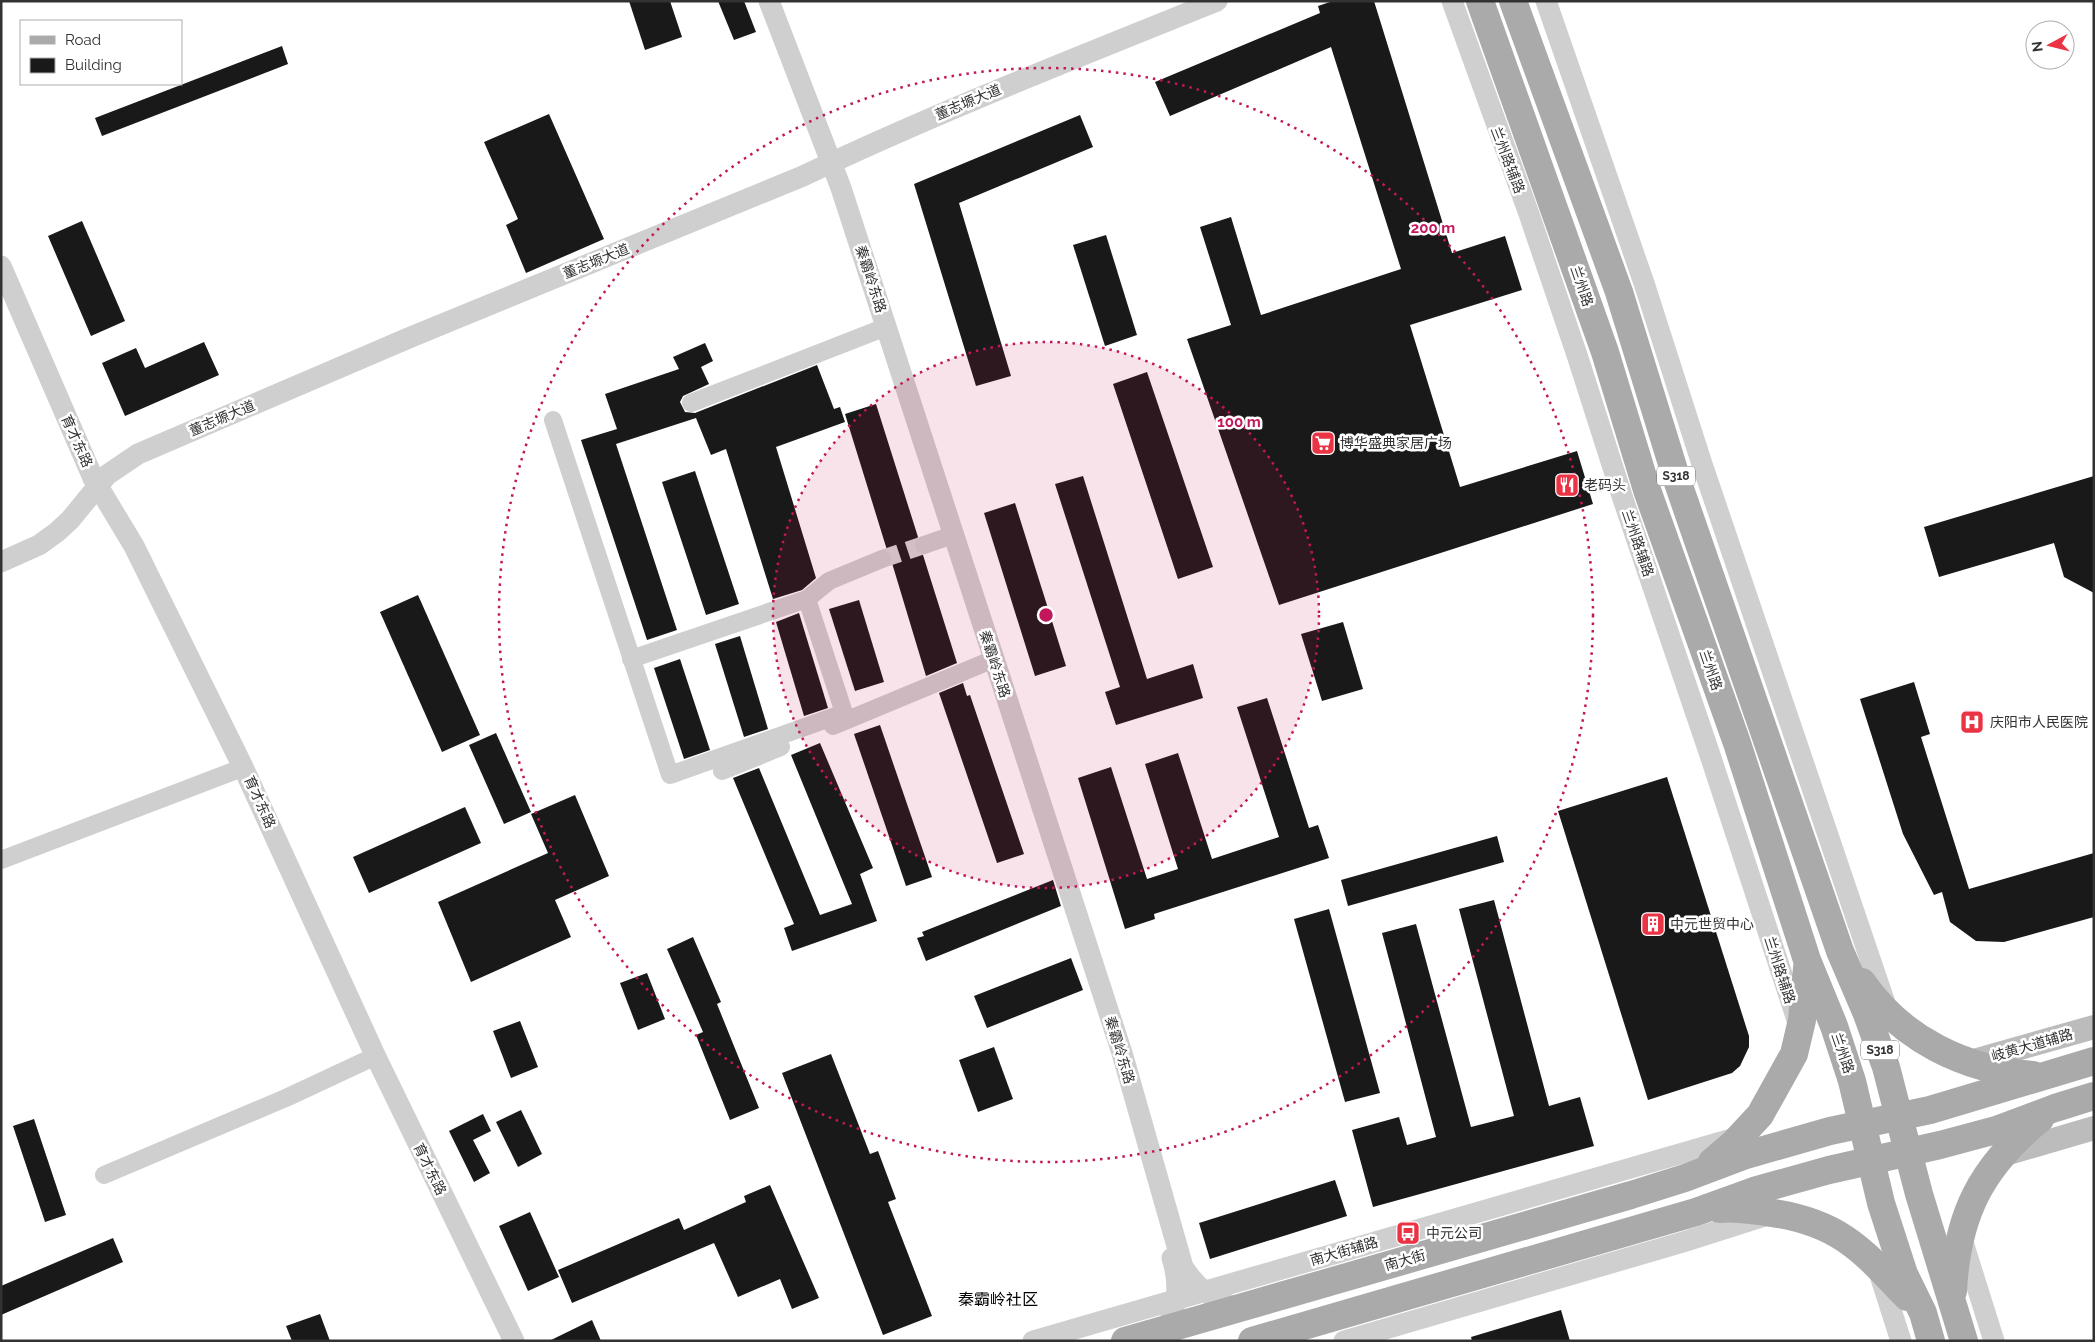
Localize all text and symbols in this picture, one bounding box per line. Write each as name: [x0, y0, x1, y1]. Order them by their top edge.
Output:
legend: [20, 20, 182, 85]
north arrow: [2025, 20, 2075, 70]
text: Road: [65, 31, 101, 49]
text: N: [2029, 40, 2046, 53]
text: Building: [65, 56, 122, 74]
street label: 董志塬大道: [933, 81, 1003, 123]
street label: 兰州路辅路: [1488, 124, 1528, 196]
text: 200 m: [1411, 219, 1455, 237]
street label: 董志塬大道: [561, 240, 631, 282]
street label: 秦霸岭东路: [853, 243, 889, 315]
street label: 兰州路: [1568, 264, 1596, 308]
street label: 董志塬大道: [187, 397, 257, 439]
street label: 育才东路: [58, 412, 96, 470]
text: 100 m: [1217, 413, 1261, 431]
supermarket icon: 博华盛典家居广场: [1310, 430, 1336, 456]
place label: 博华盛典家居广场: [1340, 435, 1452, 451]
road number: S318: [1657, 466, 1695, 486]
restaurant icon: 老码头: [1554, 472, 1580, 498]
place label: 老码头: [1584, 477, 1626, 493]
street label: 兰州路辅路: [1619, 507, 1657, 579]
centre of rings: [1037, 606, 1055, 624]
street label: 秦霸岭东路: [977, 628, 1013, 700]
street label: 兰州路: [1697, 648, 1725, 692]
hospital icon: 庆阳市人民医院: [1959, 709, 1985, 735]
place label: 庆阳市人民医院: [1990, 714, 2088, 730]
street label: 育才东路: [241, 773, 279, 831]
building icon: 中元世贸中心: [1640, 911, 1666, 937]
place label: 中元世贸中心: [1670, 916, 1754, 932]
street label: 兰州路辅路: [1762, 934, 1798, 1006]
street label: 秦霸岭东路: [1102, 1014, 1138, 1086]
street label: 岐黄大道辅路: [1989, 1026, 2075, 1064]
street label: 兰州路: [1829, 1031, 1857, 1075]
road number: S318: [1861, 1040, 1899, 1060]
street label: 育才东路: [411, 1140, 449, 1198]
bus stop icon: 中元公司: [1395, 1220, 1421, 1246]
place label: 中元公司: [1426, 1225, 1482, 1241]
street label: 南大街辅路: [1308, 1234, 1380, 1268]
street label: 南大街: [1383, 1247, 1427, 1273]
district label: 秦霸岭社区: [958, 1290, 1038, 1309]

